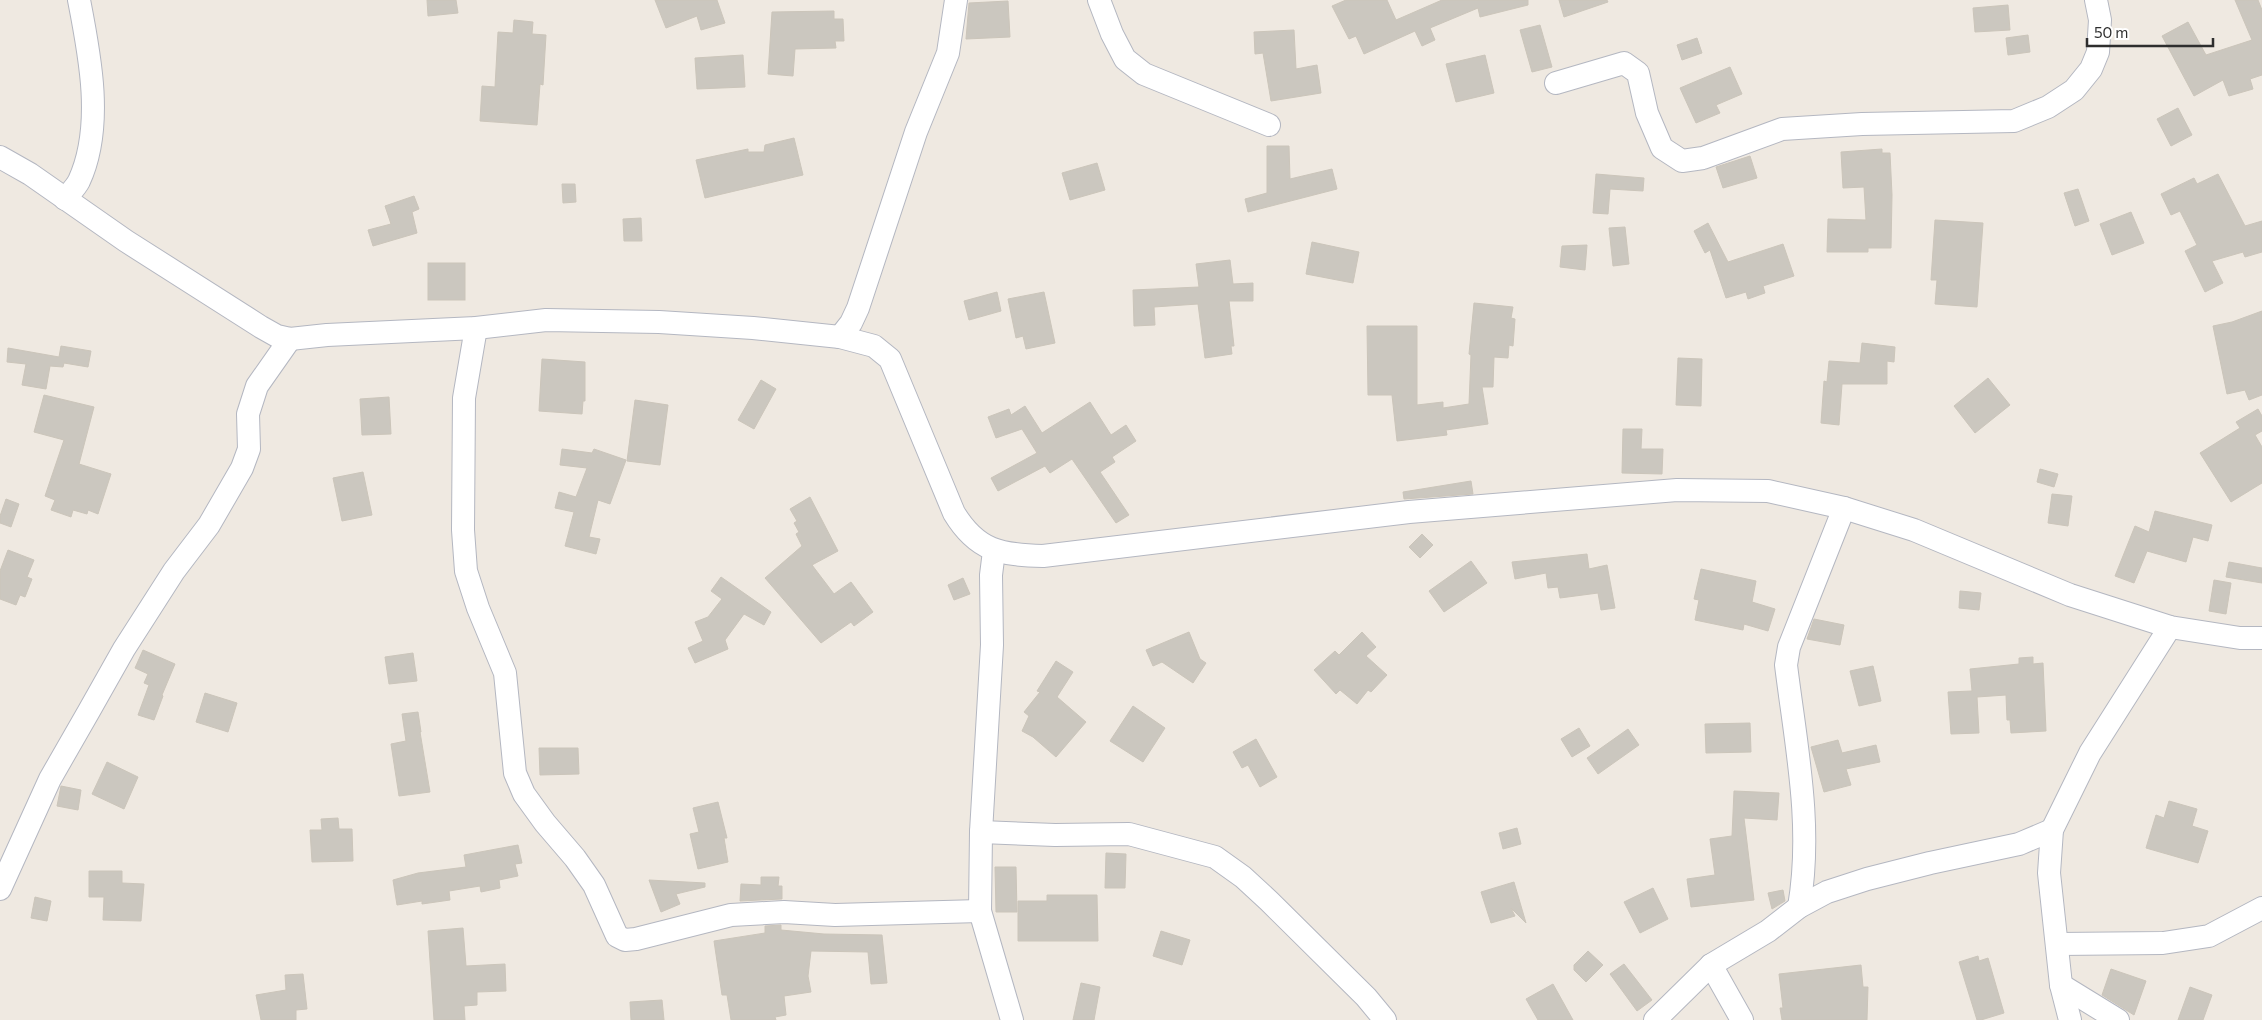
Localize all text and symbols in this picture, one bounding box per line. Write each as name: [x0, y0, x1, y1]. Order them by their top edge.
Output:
scale bar: [2087, 15, 2213, 47]
text: 50 m: [2094, 23, 2128, 41]

